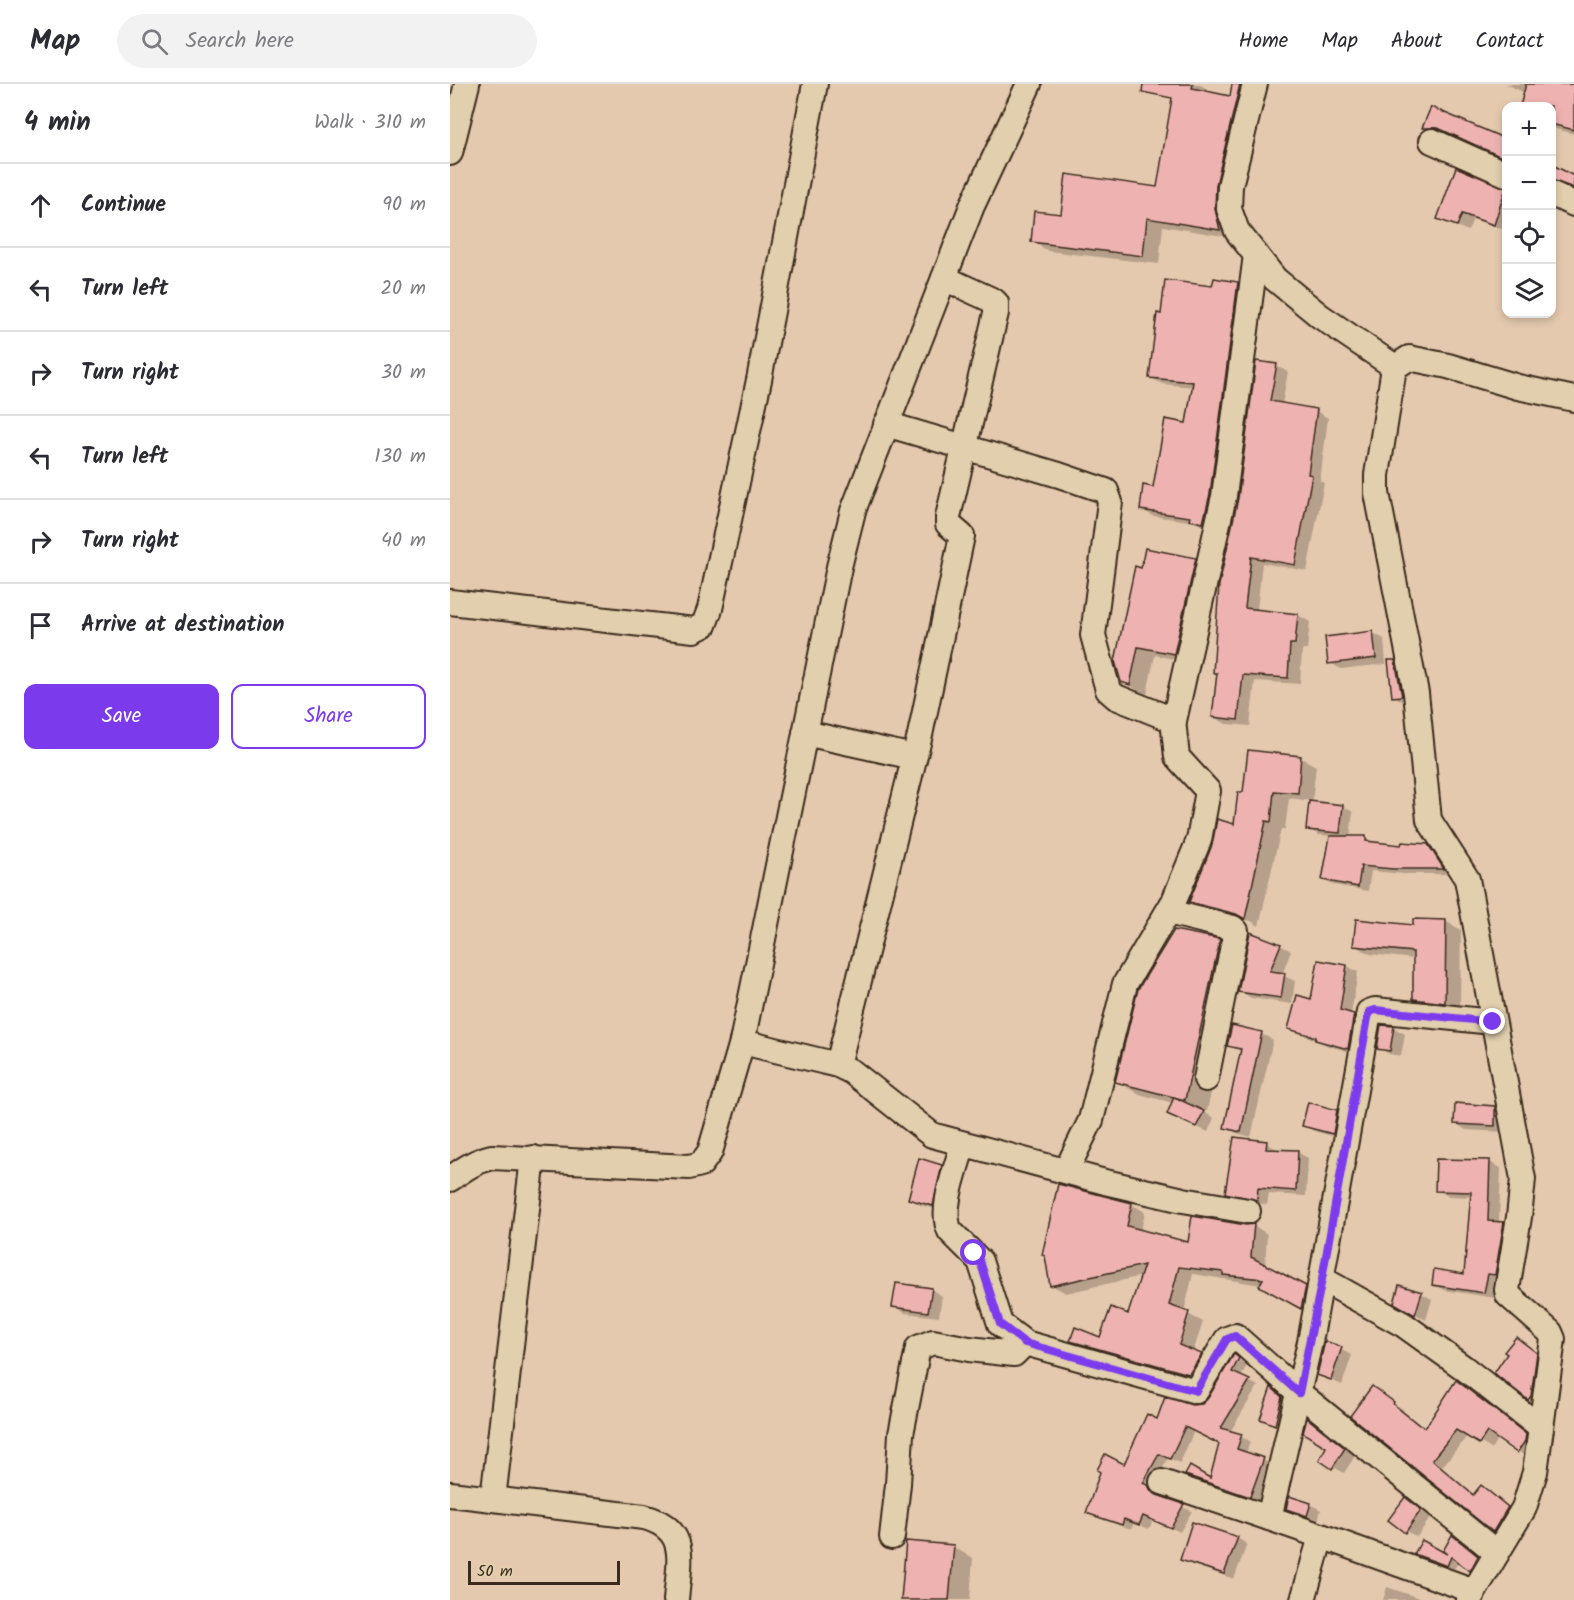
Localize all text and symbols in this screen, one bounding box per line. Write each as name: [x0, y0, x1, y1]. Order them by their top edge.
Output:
search box: [117, 14, 537, 68]
text: Map: [30, 19, 81, 64]
text: Search here: [186, 24, 294, 59]
icon: search: [138, 25, 171, 58]
text: Home: [1239, 25, 1288, 58]
text: Map: [1321, 25, 1358, 58]
text: About: [1391, 25, 1442, 58]
text: Contact: [1475, 25, 1544, 58]
text: 4 min: [24, 102, 91, 144]
map controls: [1502, 102, 1556, 318]
button: +: [1502, 102, 1556, 156]
text: Walk · 310 m: [314, 107, 426, 139]
button: −: [1502, 156, 1556, 210]
text: Continue: [81, 188, 166, 223]
icon: ahead: [24, 189, 57, 222]
text: 90 m: [382, 189, 426, 221]
button: locate: [1502, 210, 1556, 264]
button: layers: [1502, 264, 1556, 318]
text: Turn left: [81, 272, 168, 307]
icon: left: [24, 273, 57, 306]
text: 20 m: [380, 273, 426, 305]
text: Turn right: [81, 356, 179, 391]
icon: right: [24, 357, 57, 390]
text: 30 m: [381, 357, 426, 389]
text: Turn left: [81, 440, 168, 475]
icon: left: [24, 441, 57, 474]
text: 130 m: [374, 441, 426, 473]
text: Turn right: [81, 524, 179, 559]
icon: right: [24, 525, 57, 558]
text: 40 m: [381, 525, 426, 557]
text: Arrive at destination: [81, 608, 284, 643]
icon: arrive: [24, 609, 57, 642]
button: Save: [24, 684, 219, 749]
button: Share: [231, 684, 426, 749]
route end: [1479, 1008, 1505, 1034]
route start: [960, 1239, 986, 1265]
scale bar: [468, 1558, 620, 1586]
text: 50 m: [477, 1559, 513, 1584]

